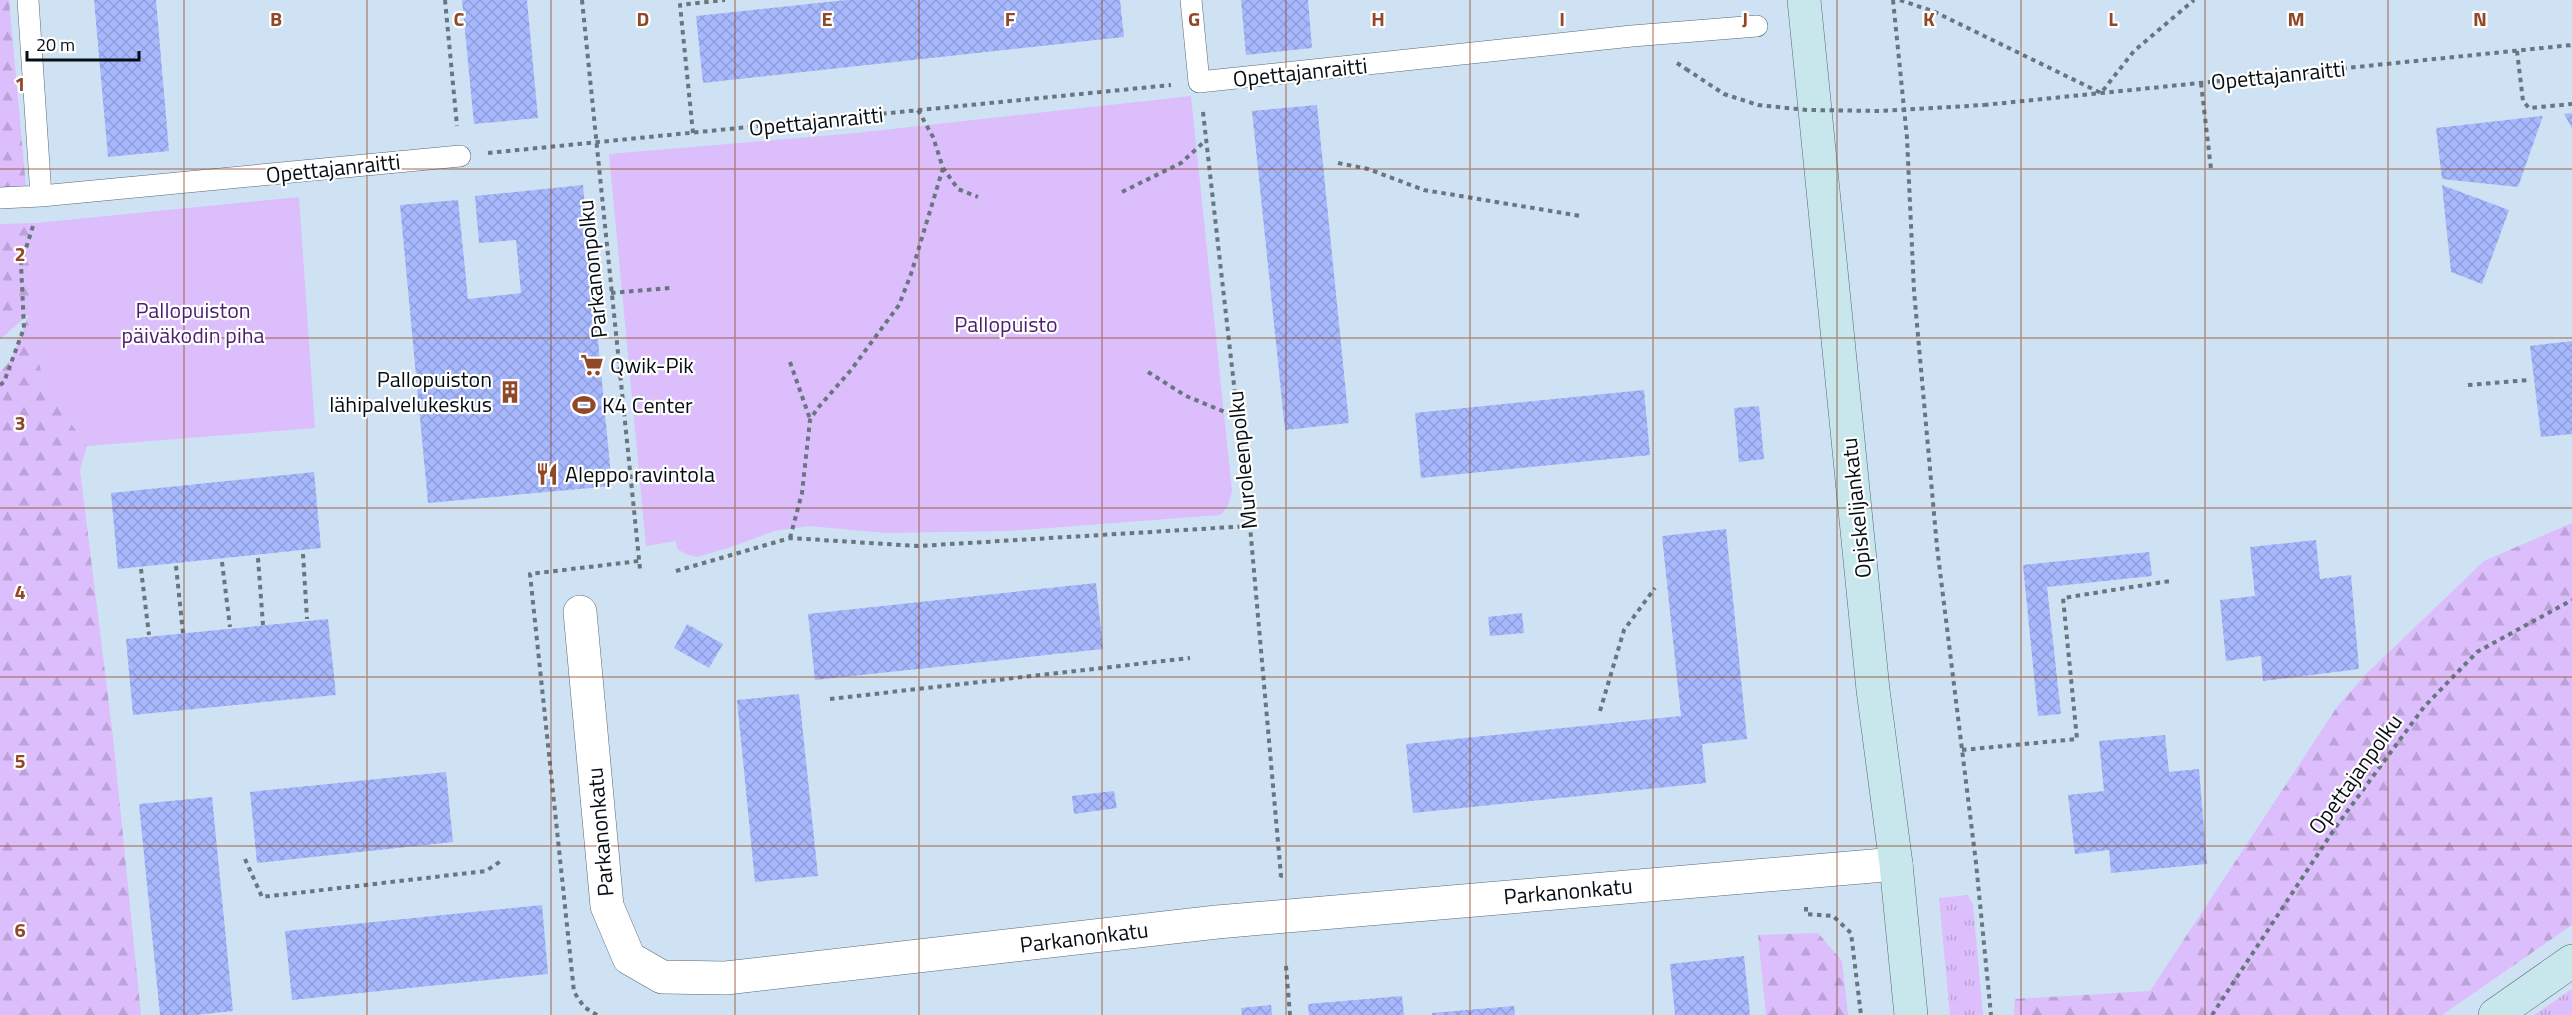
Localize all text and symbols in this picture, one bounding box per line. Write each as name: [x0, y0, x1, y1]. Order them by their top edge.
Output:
text: B: [270, 3, 282, 34]
text: C: [454, 3, 465, 34]
text: D: [637, 3, 649, 34]
text: E: [821, 3, 833, 34]
text: F: [1005, 3, 1016, 34]
text: G: [1188, 3, 1200, 34]
text: H: [1371, 3, 1385, 34]
text: I: [1559, 3, 1565, 34]
text: J: [1742, 3, 1748, 34]
text: K: [1923, 3, 1935, 34]
text: L: [2108, 3, 2118, 34]
text: M: [2287, 3, 2305, 34]
text: N: [2473, 3, 2487, 34]
scale bar: [27, 24, 140, 62]
text: 20 m: [36, 31, 75, 58]
street label: Opettajanraitti: [1231, 48, 1369, 96]
street label: Opettajanraitti: [2209, 51, 2347, 99]
text: 1: [14, 68, 26, 99]
street label: Opettajanraitti: [747, 97, 885, 145]
street label: Opettajanraitti: [264, 144, 402, 192]
street label: Parkanonpolku: [568, 198, 616, 340]
text: 2: [14, 238, 26, 269]
park label: Pallopuiston päiväkodin piha: [121, 293, 265, 352]
park label: Pallopuisto: [954, 307, 1058, 341]
place label: Qwik-Pik: [610, 348, 694, 382]
supermarket icon: Qwik-Pik: [579, 352, 605, 378]
place label: Pallopuiston lähipalvelukeskus: [329, 362, 492, 421]
building icon: Pallopuiston lähipalvelukeskus: [497, 379, 523, 405]
place label: K4 Center: [602, 388, 693, 422]
street label: Muroleenpolku: [1218, 389, 1266, 531]
sports icon: K4 Center: [571, 392, 597, 418]
text: 3: [14, 407, 26, 438]
street label: Opiskelijankatu: [1832, 436, 1880, 580]
place label: Aleppo ravintola: [565, 457, 715, 491]
restaurant icon: Aleppo ravintola: [534, 461, 560, 487]
text: 4: [14, 576, 26, 607]
street label: Opettajanpolku: [2300, 707, 2410, 841]
text: 5: [14, 745, 26, 776]
street label: Parkanonkatu: [577, 766, 623, 898]
street label: Parkanonkatu: [1502, 868, 1634, 914]
street label: Parkanonkatu: [1018, 912, 1150, 962]
text: 6: [14, 914, 26, 945]

